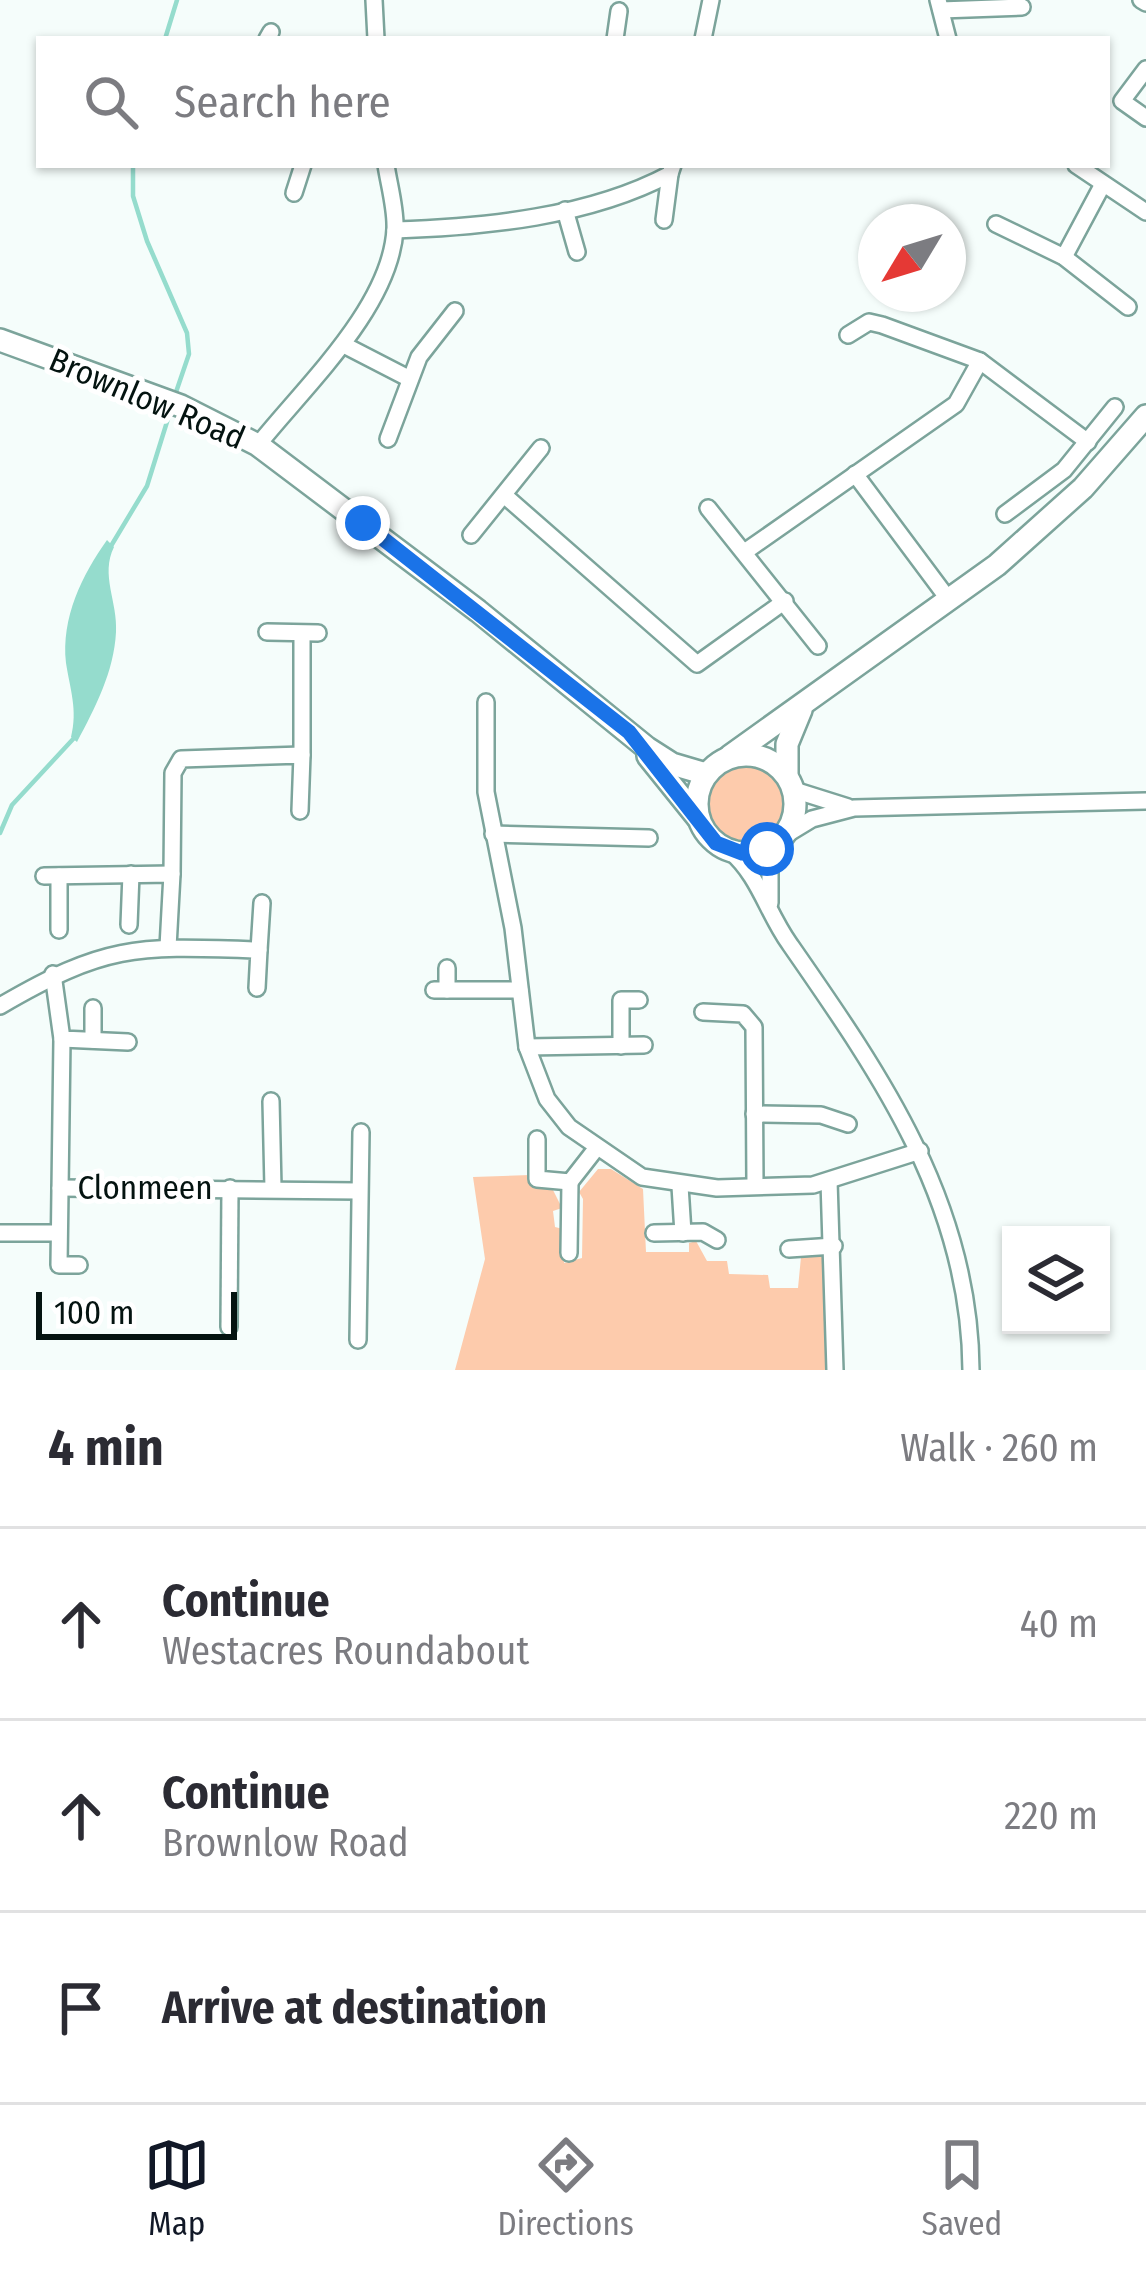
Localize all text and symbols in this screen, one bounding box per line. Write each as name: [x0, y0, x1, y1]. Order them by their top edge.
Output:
search box: [36, 36, 1110, 168]
icon: search: [78, 69, 144, 135]
text: Search here: [174, 75, 391, 129]
north arrow: [858, 204, 966, 312]
street label: Brownlow Road: [43, 340, 251, 458]
route end: [336, 496, 390, 550]
route start: [740, 822, 794, 876]
street label: Clonmeen: [77, 1168, 213, 1208]
map controls: [1002, 1226, 1110, 1334]
button: layers: [1002, 1226, 1110, 1334]
scale bar: [36, 1286, 237, 1339]
text: 100 m: [54, 1293, 134, 1333]
text: 4 min: [48, 1417, 164, 1479]
text: Walk · 260 m: [900, 1425, 1098, 1471]
text: Continue: [162, 1574, 330, 1628]
icon: ahead: [48, 1591, 114, 1657]
text: 40 m: [1020, 1601, 1098, 1647]
text: Westacres Roundabout: [162, 1628, 529, 1674]
text: Continue: [162, 1766, 330, 1820]
icon: ahead: [48, 1783, 114, 1849]
text: 220 m: [1004, 1793, 1098, 1839]
text: Brownlow Road: [162, 1820, 409, 1866]
icon: arrive: [48, 1975, 114, 2041]
text: Arrive at destination: [162, 1981, 547, 2035]
tab: Map: [144, 2132, 210, 2244]
tab: Directions: [497, 2132, 634, 2244]
tab: Saved: [922, 2132, 1002, 2244]

